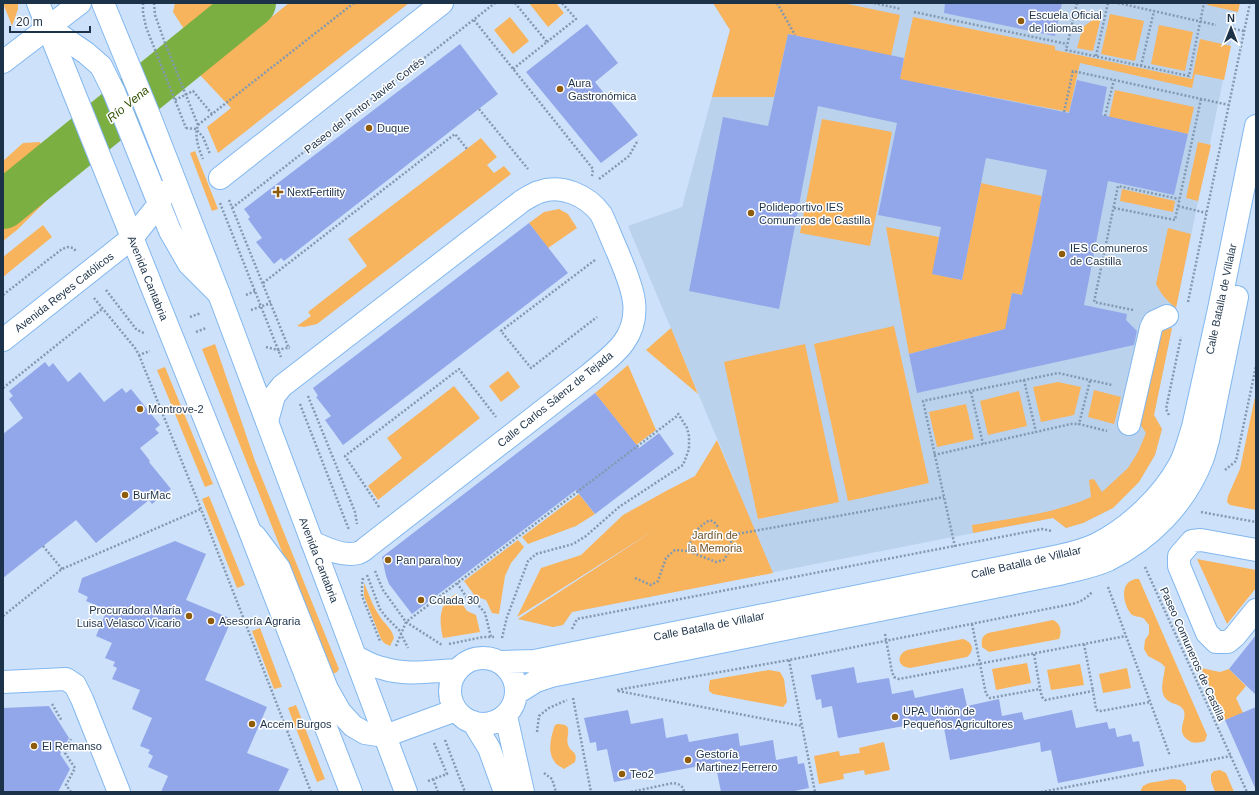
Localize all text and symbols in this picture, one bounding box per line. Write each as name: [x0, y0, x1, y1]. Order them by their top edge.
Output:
scale bar: [10, 8, 90, 34]
north arrow: [1211, 8, 1251, 48]
place label: Escuela Oficial de Idiomas: [1029, 9, 1102, 34]
text: N: [1227, 12, 1235, 24]
text: 20 m: [16, 15, 43, 29]
marker: Escuela Oficial de Idiomas: [1016, 16, 1026, 26]
street label: Paseo del Pintor Javier Cortés: [302, 54, 427, 155]
place label: Aura Gastronómica: [568, 77, 637, 102]
water label: Río Vena: [104, 83, 152, 125]
marker: Aura Gastronómica: [555, 84, 565, 94]
place label: Duque: [377, 122, 409, 134]
marker: Duque: [364, 123, 374, 133]
marker: NextFertility: [272, 186, 284, 198]
place label: NextFertility: [287, 186, 346, 198]
place label: Polideportivo IES Comuneros de Castilla: [759, 201, 871, 226]
marker: Polideportivo IES Comuneros de Castilla: [746, 208, 756, 218]
street label: Avenida Cantabria: [126, 234, 171, 323]
place label: IES Comuneros de Castilla: [1070, 242, 1148, 267]
street label: Calle Batalla de Villalar: [1203, 242, 1239, 355]
street label: Avenida Reyes Católicos: [12, 249, 116, 334]
marker: IES Comuneros de Castilla: [1057, 249, 1067, 259]
street label: Calle Carlos Sáenz de Tejada: [495, 348, 616, 449]
place label: Montrove-2: [148, 403, 204, 415]
marker: Montrove-2: [135, 404, 145, 414]
place label: BurMac: [133, 489, 171, 501]
marker: BurMac: [120, 490, 130, 500]
street label: Avenida Cantabria: [297, 516, 341, 605]
park label: Jardín de la Memoria: [688, 529, 743, 554]
street label: Calle Batalla de Villalar: [970, 543, 1083, 581]
place label: Pan para hoy: [396, 554, 462, 566]
marker: Pan para hoy: [383, 555, 393, 565]
street label: Paseo Comuneros de Castilla: [1158, 585, 1228, 724]
place label: Colada 30: [429, 594, 479, 606]
marker: Colada 30: [416, 595, 426, 605]
place label: Procuradora María Luisa Velasco Vicario: [77, 604, 182, 629]
street label: Calle Batalla de Villalar: [652, 609, 766, 643]
marker: Procuradora María Luisa Velasco Vicario: [184, 611, 194, 621]
place label: Asesoría Agraria: [219, 615, 301, 627]
marker: Asesoría Agraria: [206, 616, 216, 626]
place label: UPA. Unión de Pequeños Agricultores: [903, 705, 1014, 730]
marker: UPA. Unión de Pequeños Agricultores: [890, 712, 900, 722]
place label: Accem Burgos: [260, 718, 332, 730]
marker: Accem Burgos: [247, 719, 257, 729]
place label: El Remanso: [42, 740, 102, 752]
marker: El Remanso: [29, 741, 39, 751]
place label: Gestoría Martinez Ferrero: [696, 748, 777, 773]
marker: Gestoría Martinez Ferrero: [683, 755, 693, 765]
place label: Teo2: [630, 768, 654, 780]
marker: Teo2: [617, 769, 627, 779]

